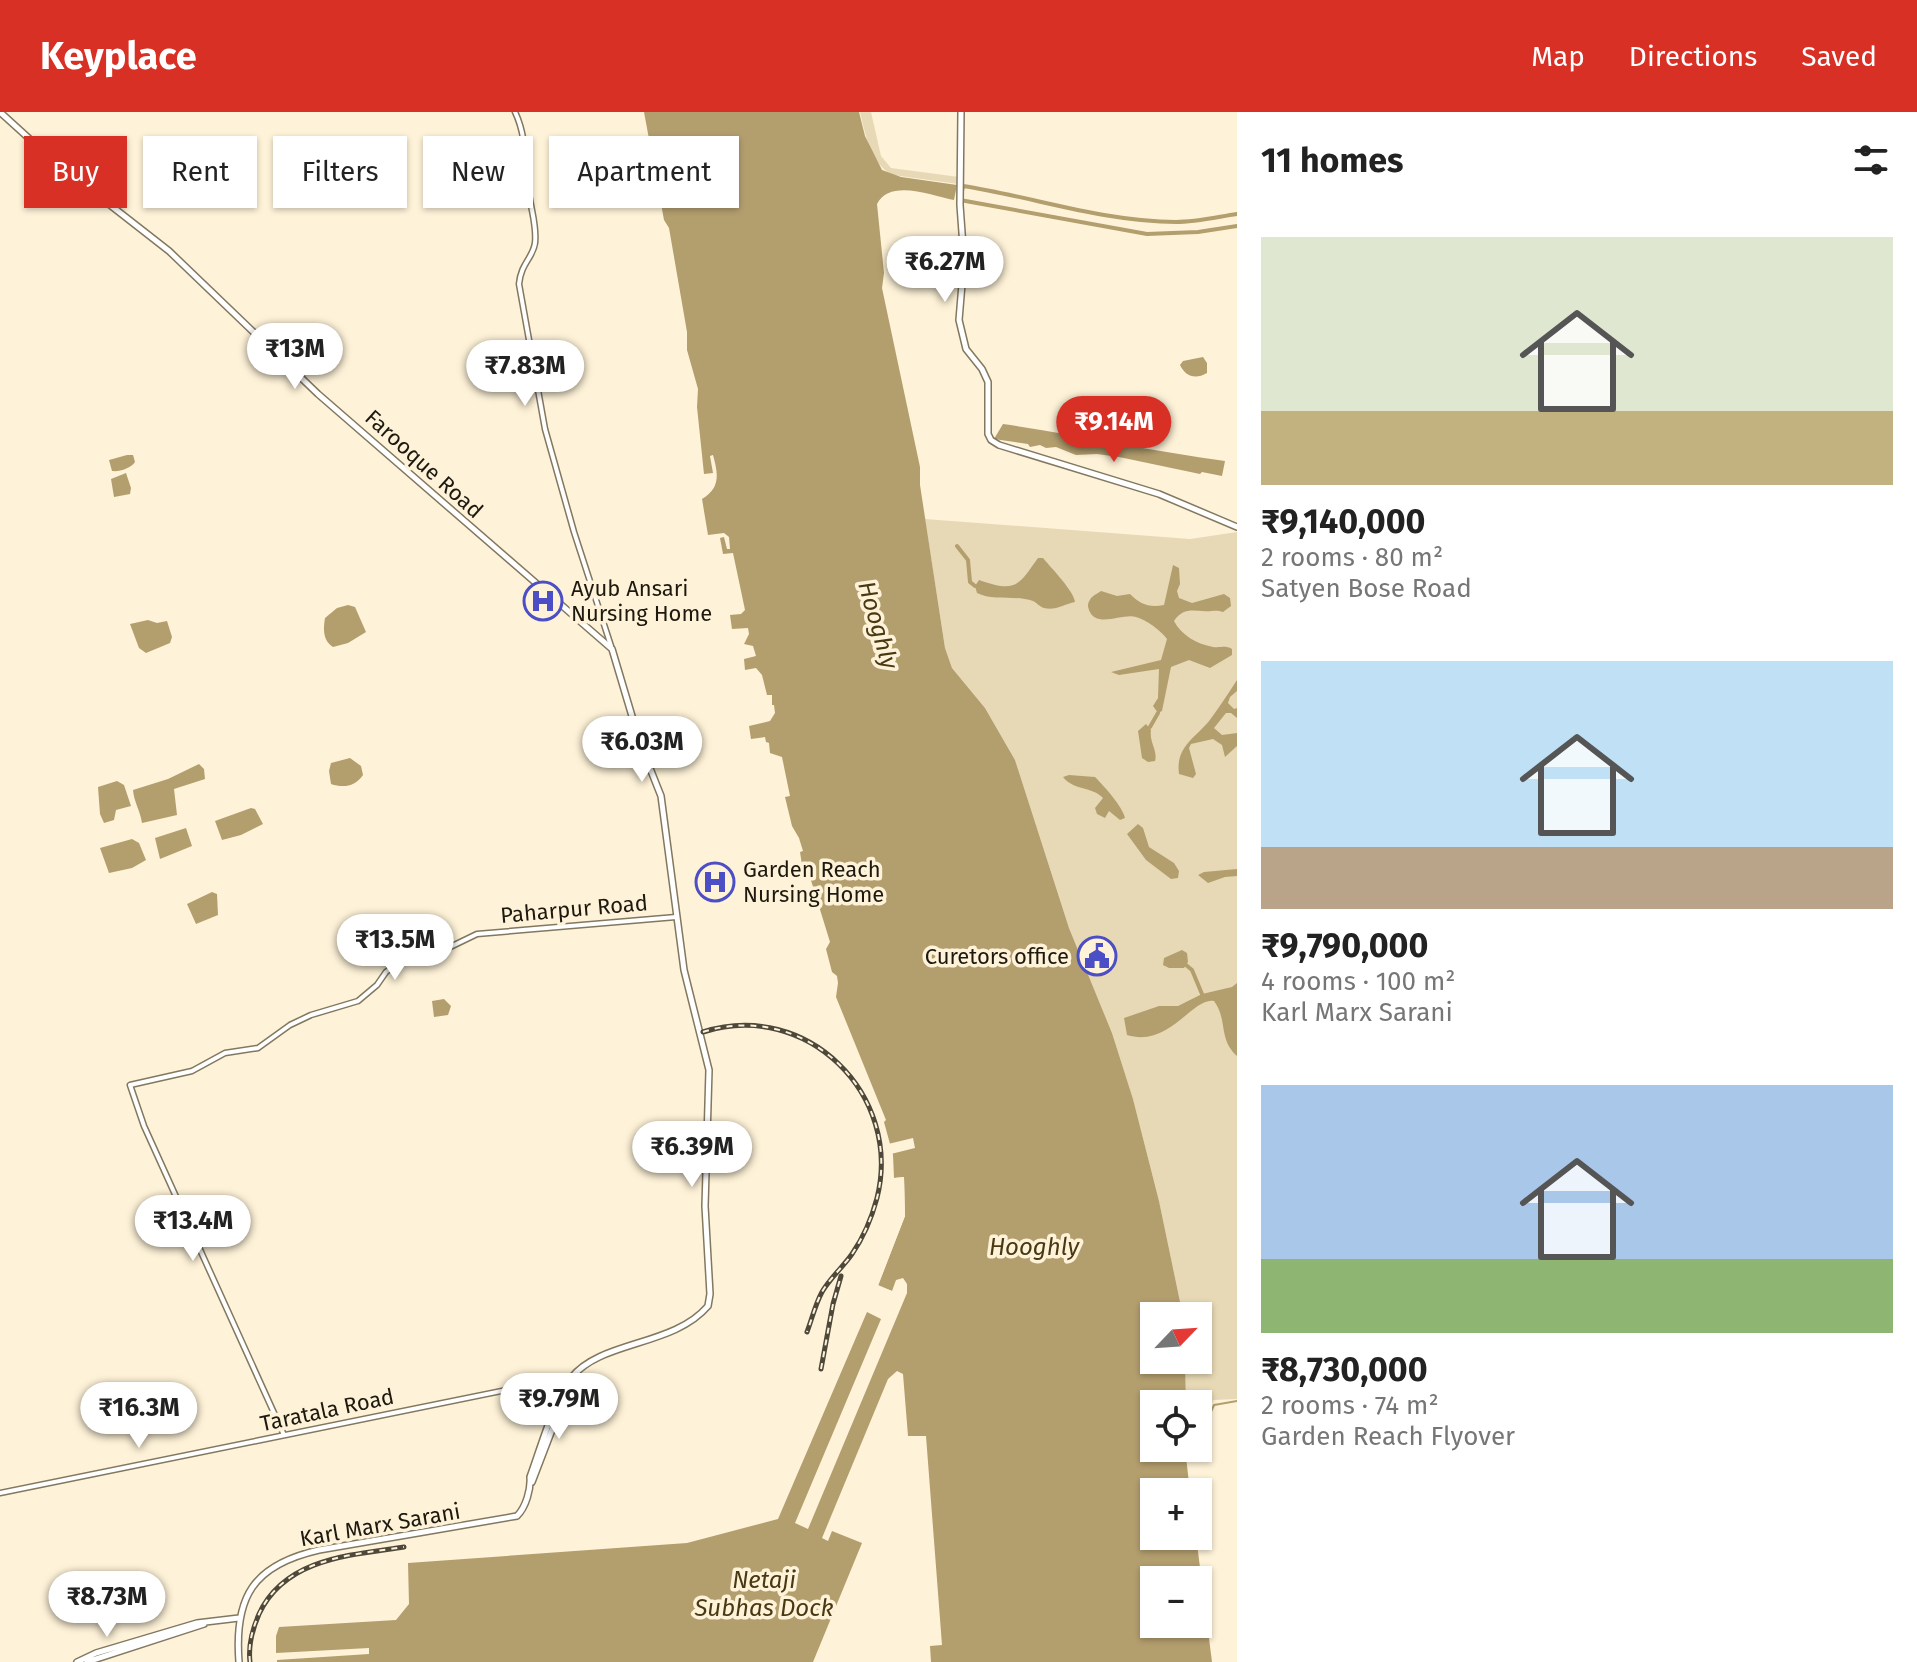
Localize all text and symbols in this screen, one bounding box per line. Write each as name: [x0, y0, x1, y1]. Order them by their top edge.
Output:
text: Keyplace: [40, 33, 197, 79]
text: Map: [1531, 40, 1585, 73]
text: Directions: [1629, 40, 1757, 73]
text: Saved: [1801, 40, 1877, 73]
chip: Buy: [24, 136, 127, 208]
chip: Rent: [143, 136, 257, 208]
chip: Filters: [273, 136, 407, 208]
chip: New: [423, 136, 533, 208]
chip: Apartment: [549, 136, 739, 208]
icon: filters: [1849, 138, 1893, 182]
text: 11 homes: [1261, 140, 1403, 181]
pin: ₹6.27M: [880, 236, 1010, 304]
text: ₹6.27M: [905, 246, 985, 277]
icon: home: [1505, 289, 1649, 433]
pin: ₹13M: [248, 323, 342, 391]
text: ₹13M: [265, 333, 325, 364]
pin: ₹7.83M: [460, 340, 590, 408]
text: ₹7.83M: [484, 350, 566, 381]
pin: ₹9.14M: [1049, 396, 1179, 464]
street label: Farooque Road: [359, 404, 489, 524]
text: ₹9.14M: [1074, 406, 1154, 437]
text: ₹9,140,000: [1261, 501, 1425, 542]
text: 2 rooms · 80 m²: [1261, 542, 1443, 573]
text: Satyen Bose Road: [1261, 573, 1472, 604]
place label: Ayub Ansari Nursing Home: [571, 575, 712, 627]
water label: Hooghly: [852, 578, 904, 673]
hospital icon: Ayub Ansari Nursing Home: [522, 580, 564, 622]
icon: home: [1505, 713, 1649, 857]
pin: ₹6.03M: [577, 716, 707, 784]
text: ₹6.03M: [600, 726, 684, 757]
place label: Garden Reach Nursing Home: [743, 856, 884, 908]
hospital icon: Garden Reach Nursing Home: [694, 861, 736, 903]
street label: Paharpur Road: [499, 889, 649, 929]
pin: ₹13.5M: [330, 914, 460, 982]
text: ₹13.5M: [355, 924, 435, 955]
text: ₹9,790,000: [1261, 925, 1428, 966]
public building icon: Curetors office: [1076, 935, 1118, 977]
place label: Curetors office: [925, 943, 1069, 970]
text: 4 rooms · 100 m²: [1261, 966, 1456, 997]
text: Karl Marx Sarani: [1261, 997, 1453, 1028]
pin: ₹6.39M: [627, 1121, 757, 1189]
text: ₹6.39M: [650, 1131, 734, 1162]
icon: home: [1505, 1137, 1649, 1281]
pin: ₹13.4M: [128, 1195, 258, 1263]
text: ₹13.4M: [153, 1205, 233, 1236]
water label: Hooghly: [989, 1233, 1080, 1261]
north arrow: [1140, 1302, 1212, 1374]
map controls: [1140, 1302, 1212, 1638]
text: ₹8,730,000: [1261, 1349, 1428, 1390]
pin: ₹9.79M: [494, 1373, 624, 1441]
pin: ₹16.3M: [74, 1382, 204, 1450]
street label: Taratala Road: [258, 1383, 396, 1437]
text: ₹9.79M: [518, 1383, 600, 1414]
button: locate: [1140, 1390, 1212, 1462]
text: 2 rooms · 74 m²: [1261, 1390, 1439, 1421]
text: ₹16.3M: [98, 1392, 180, 1423]
text: Garden Reach Flyover: [1261, 1421, 1515, 1452]
button: +: [1140, 1478, 1212, 1550]
street label: Karl Marx Sarani: [298, 1498, 462, 1552]
water label: Netaji Subhas Dock: [693, 1566, 834, 1622]
button: −: [1140, 1566, 1212, 1638]
pin: ₹8.73M: [42, 1571, 172, 1639]
text: ₹8.73M: [66, 1581, 148, 1612]

